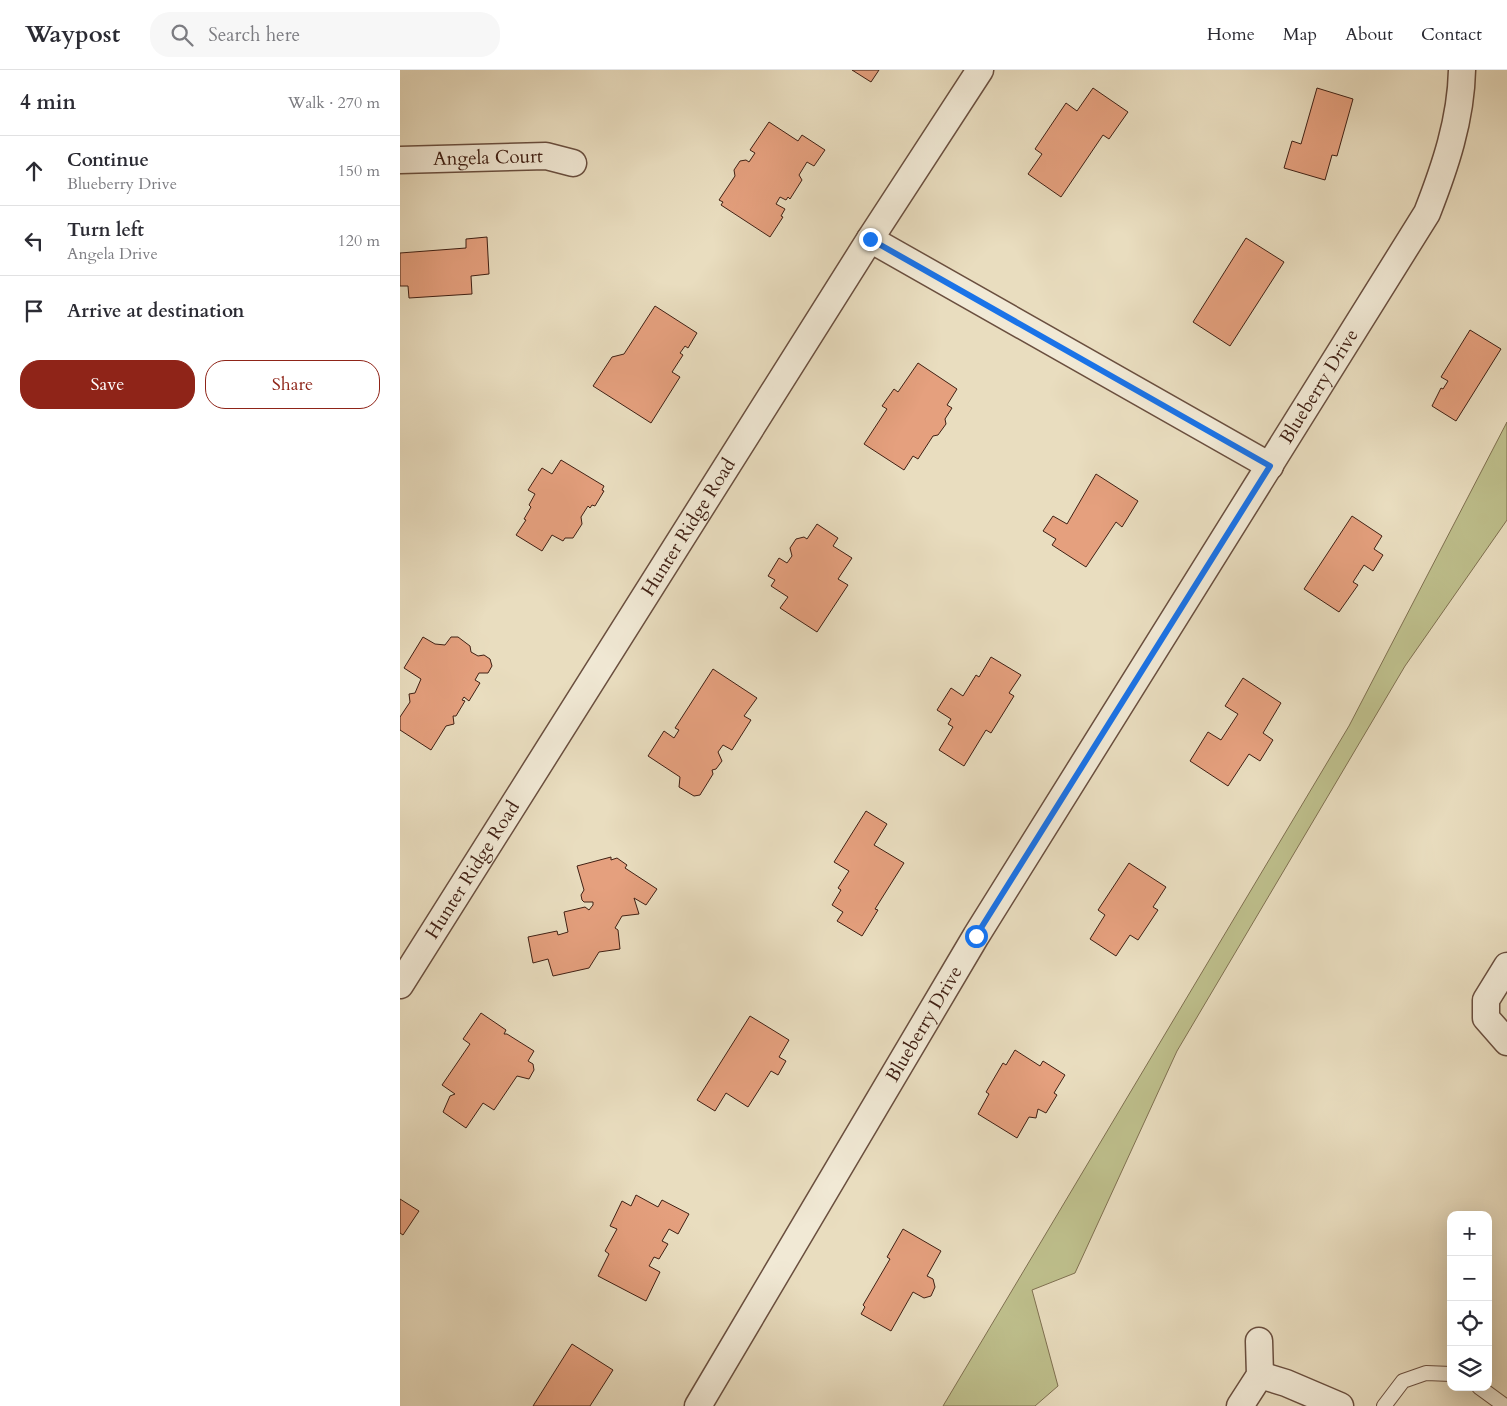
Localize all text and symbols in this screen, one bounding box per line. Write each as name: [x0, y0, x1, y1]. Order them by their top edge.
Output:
search box: [150, 12, 500, 57]
text: Waypost: [25, 18, 120, 51]
icon: search: [168, 21, 196, 49]
text: Search here: [208, 22, 300, 48]
text: Home: [1207, 22, 1255, 47]
text: Map: [1283, 22, 1317, 47]
text: About: [1345, 22, 1393, 47]
text: Contact: [1421, 22, 1482, 47]
text: 4 min: [20, 88, 76, 117]
text: Walk · 270 m: [288, 92, 380, 114]
street label: Angela Court: [433, 143, 543, 172]
text: Continue: [67, 147, 149, 173]
icon: ahead: [20, 157, 48, 185]
text: 150 m: [338, 160, 380, 182]
text: Blueberry Drive: [67, 173, 177, 195]
text: Turn left: [67, 217, 144, 243]
icon: left: [20, 227, 48, 255]
route end: [859, 228, 882, 251]
text: 120 m: [338, 230, 380, 252]
text: Angela Drive: [67, 243, 158, 265]
icon: arrive: [20, 297, 48, 325]
text: Arrive at destination: [67, 298, 244, 324]
street label: Blueberry Drive: [1273, 324, 1365, 449]
button: Save: [20, 360, 195, 409]
button: Share: [205, 360, 380, 409]
street label: Hunter Ridge Road: [635, 453, 742, 601]
street label: Hunter Ridge Road: [419, 796, 526, 944]
route start: [965, 925, 988, 948]
street label: Blueberry Drive: [880, 961, 968, 1087]
map controls: [1447, 1211, 1492, 1391]
button: +: [1447, 1211, 1492, 1256]
button: −: [1447, 1256, 1492, 1301]
button: locate: [1447, 1301, 1492, 1346]
button: layers: [1447, 1346, 1492, 1391]

